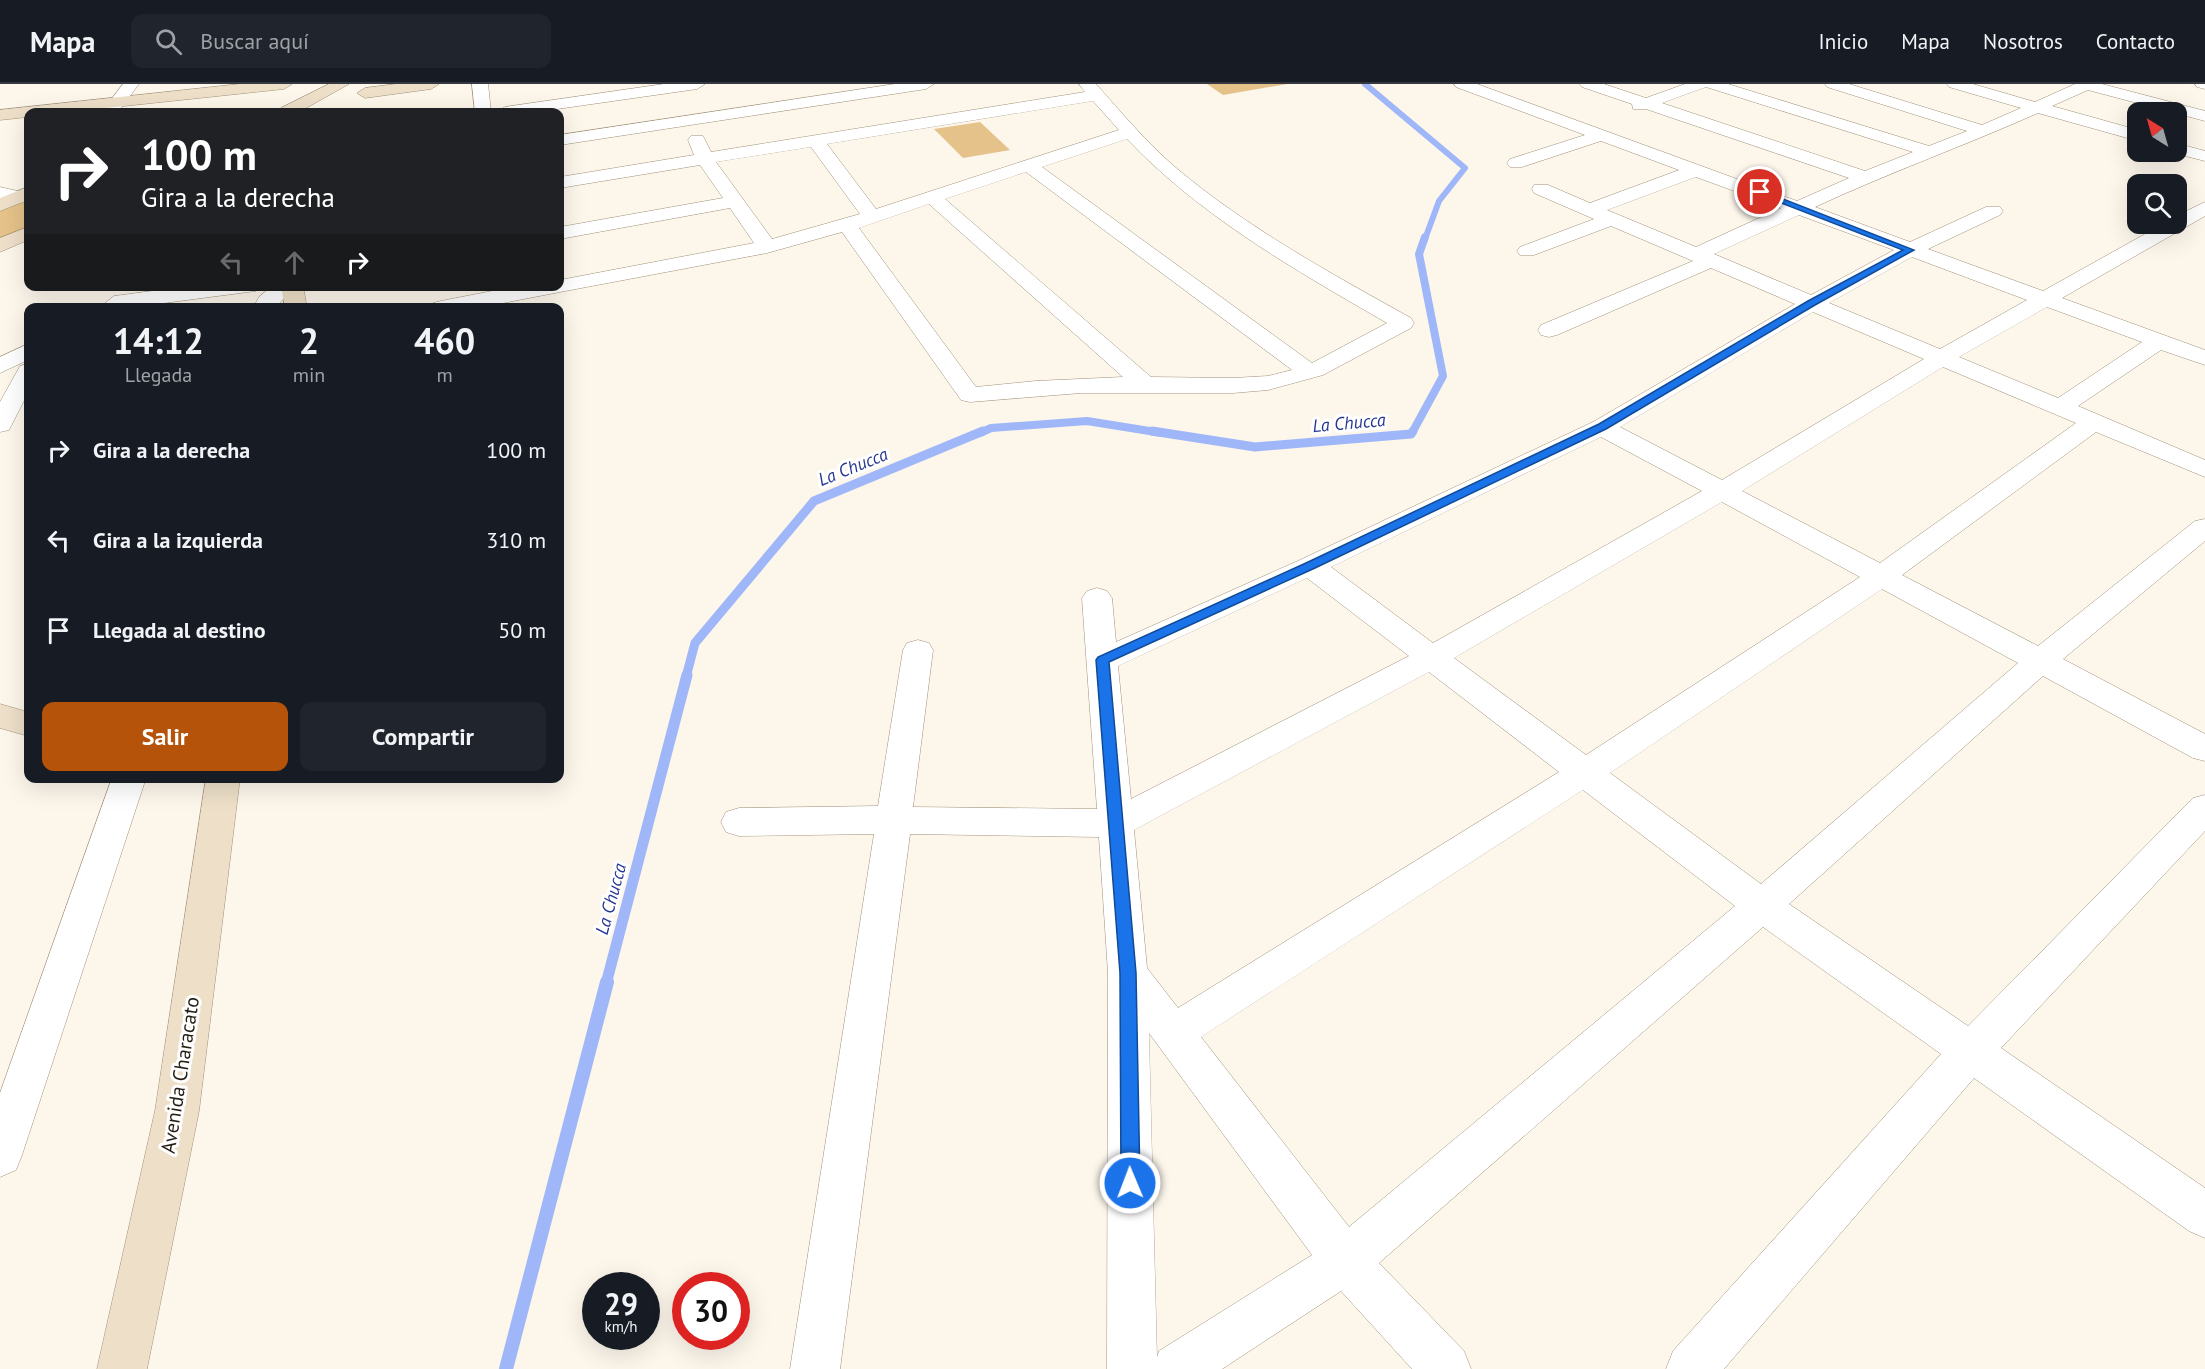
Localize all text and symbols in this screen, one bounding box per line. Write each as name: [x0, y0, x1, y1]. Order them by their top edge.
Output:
search box: [131, 14, 551, 68]
text: Mapa: [30, 23, 95, 60]
icon: search: [152, 25, 185, 58]
text: Buscar aquí: [200, 27, 309, 55]
text: Inicio: [1819, 28, 1868, 55]
text: Mapa: [1901, 28, 1950, 55]
text: Nosotros: [1983, 28, 2063, 55]
text: Contacto: [2096, 28, 2175, 55]
north arrow: [2127, 102, 2187, 162]
map controls: [2127, 102, 2187, 234]
text: 100 m: [141, 127, 257, 182]
icon: right: [42, 132, 120, 210]
pin: [1734, 166, 1785, 217]
button: search: [2127, 174, 2187, 234]
icon: arrive: [1743, 175, 1776, 208]
text: Gira a la derecha: [141, 180, 335, 214]
icon: left: [215, 246, 248, 279]
icon: ahead: [278, 246, 311, 279]
icon: right: [341, 246, 374, 279]
text: 14:12: [113, 317, 204, 364]
text: 2: [299, 317, 319, 364]
text: 460: [414, 317, 475, 364]
text: Llegada: [125, 362, 192, 388]
text: min: [293, 362, 325, 388]
text: m: [437, 362, 453, 388]
water label: La Chucca: [1312, 408, 1387, 437]
icon: right: [42, 434, 75, 467]
text: Gira a la derecha: [93, 436, 250, 464]
text: 100 m: [486, 436, 546, 464]
water label: La Chucca: [815, 442, 891, 491]
icon: left: [42, 524, 75, 557]
text: Gira a la izquierda: [93, 526, 263, 554]
text: 310 m: [486, 526, 546, 554]
icon: arrive: [42, 614, 75, 647]
text: Llegada al destino: [93, 616, 266, 644]
text: 50 m: [498, 616, 546, 644]
button: Salir: [42, 702, 288, 771]
button: Compartir: [300, 702, 546, 771]
water label: La Chucca: [590, 860, 631, 937]
street label: Avenida Characato: [155, 995, 205, 1155]
position arrow: [1098, 1151, 1162, 1215]
speed limit sign: 30: [672, 1272, 750, 1350]
text: 29: [604, 1284, 638, 1323]
text: km/h: [605, 1317, 637, 1336]

